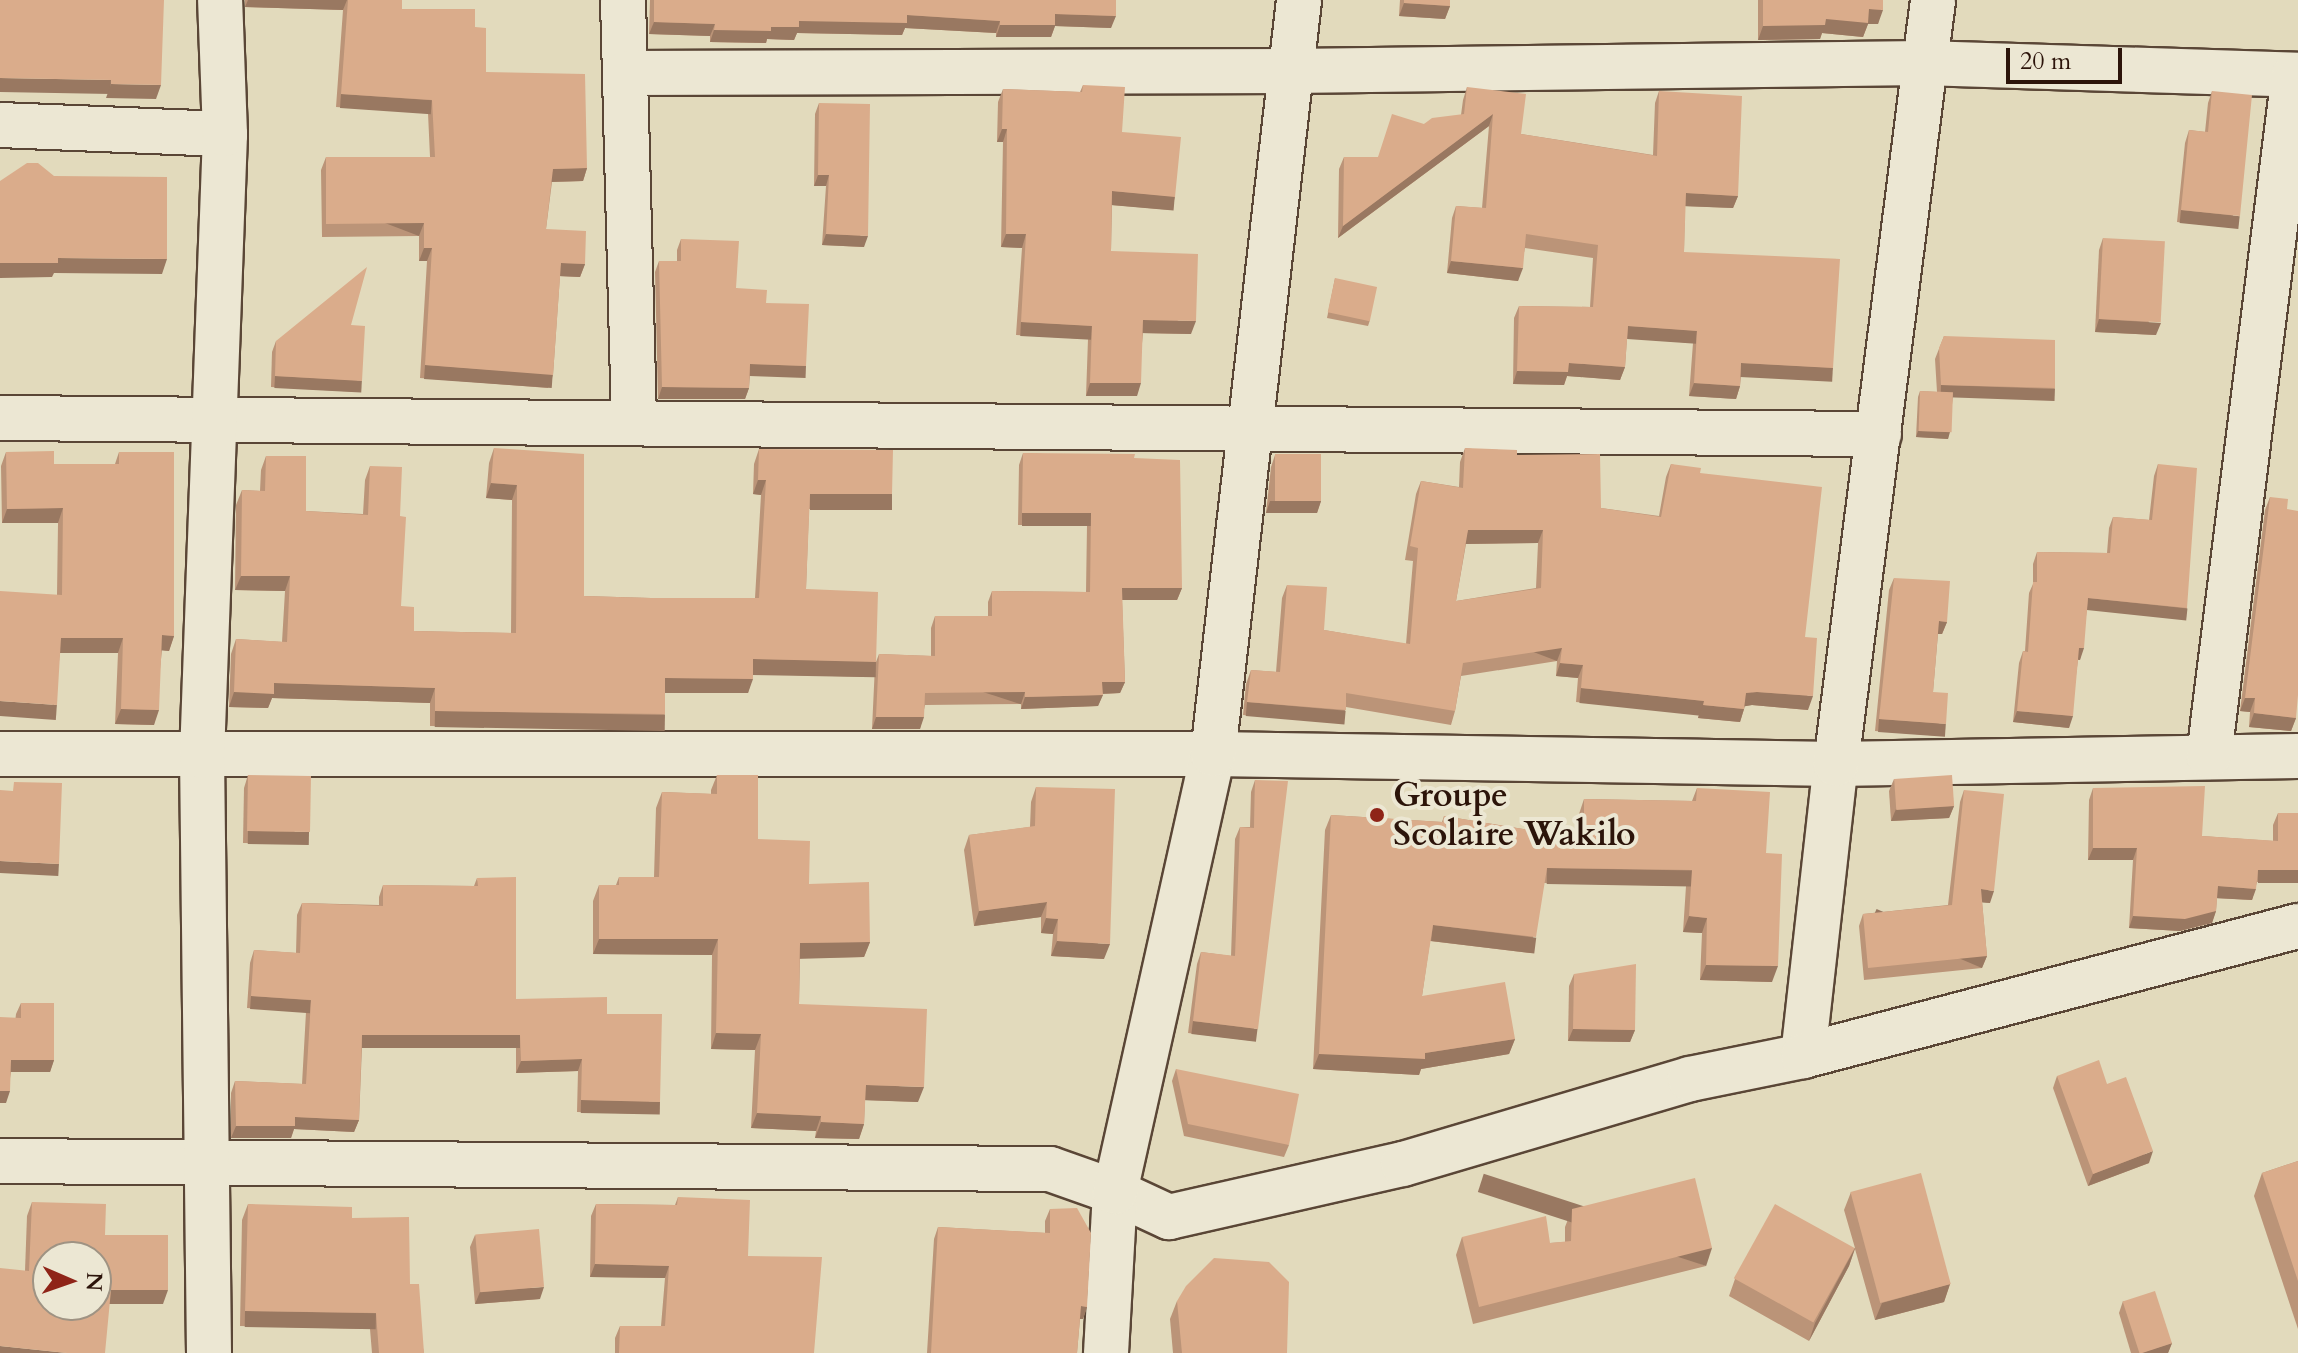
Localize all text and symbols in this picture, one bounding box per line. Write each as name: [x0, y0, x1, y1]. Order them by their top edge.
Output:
scale bar: [2010, 32, 2126, 82]
text: 20 m: [2020, 45, 2071, 78]
place label: Groupe Scolaire Wakilo: [1393, 775, 1636, 854]
marker: Groupe Scolaire Wakilo: [1368, 806, 1386, 824]
north arrow: [32, 1241, 112, 1321]
text: N: [79, 1272, 109, 1292]

